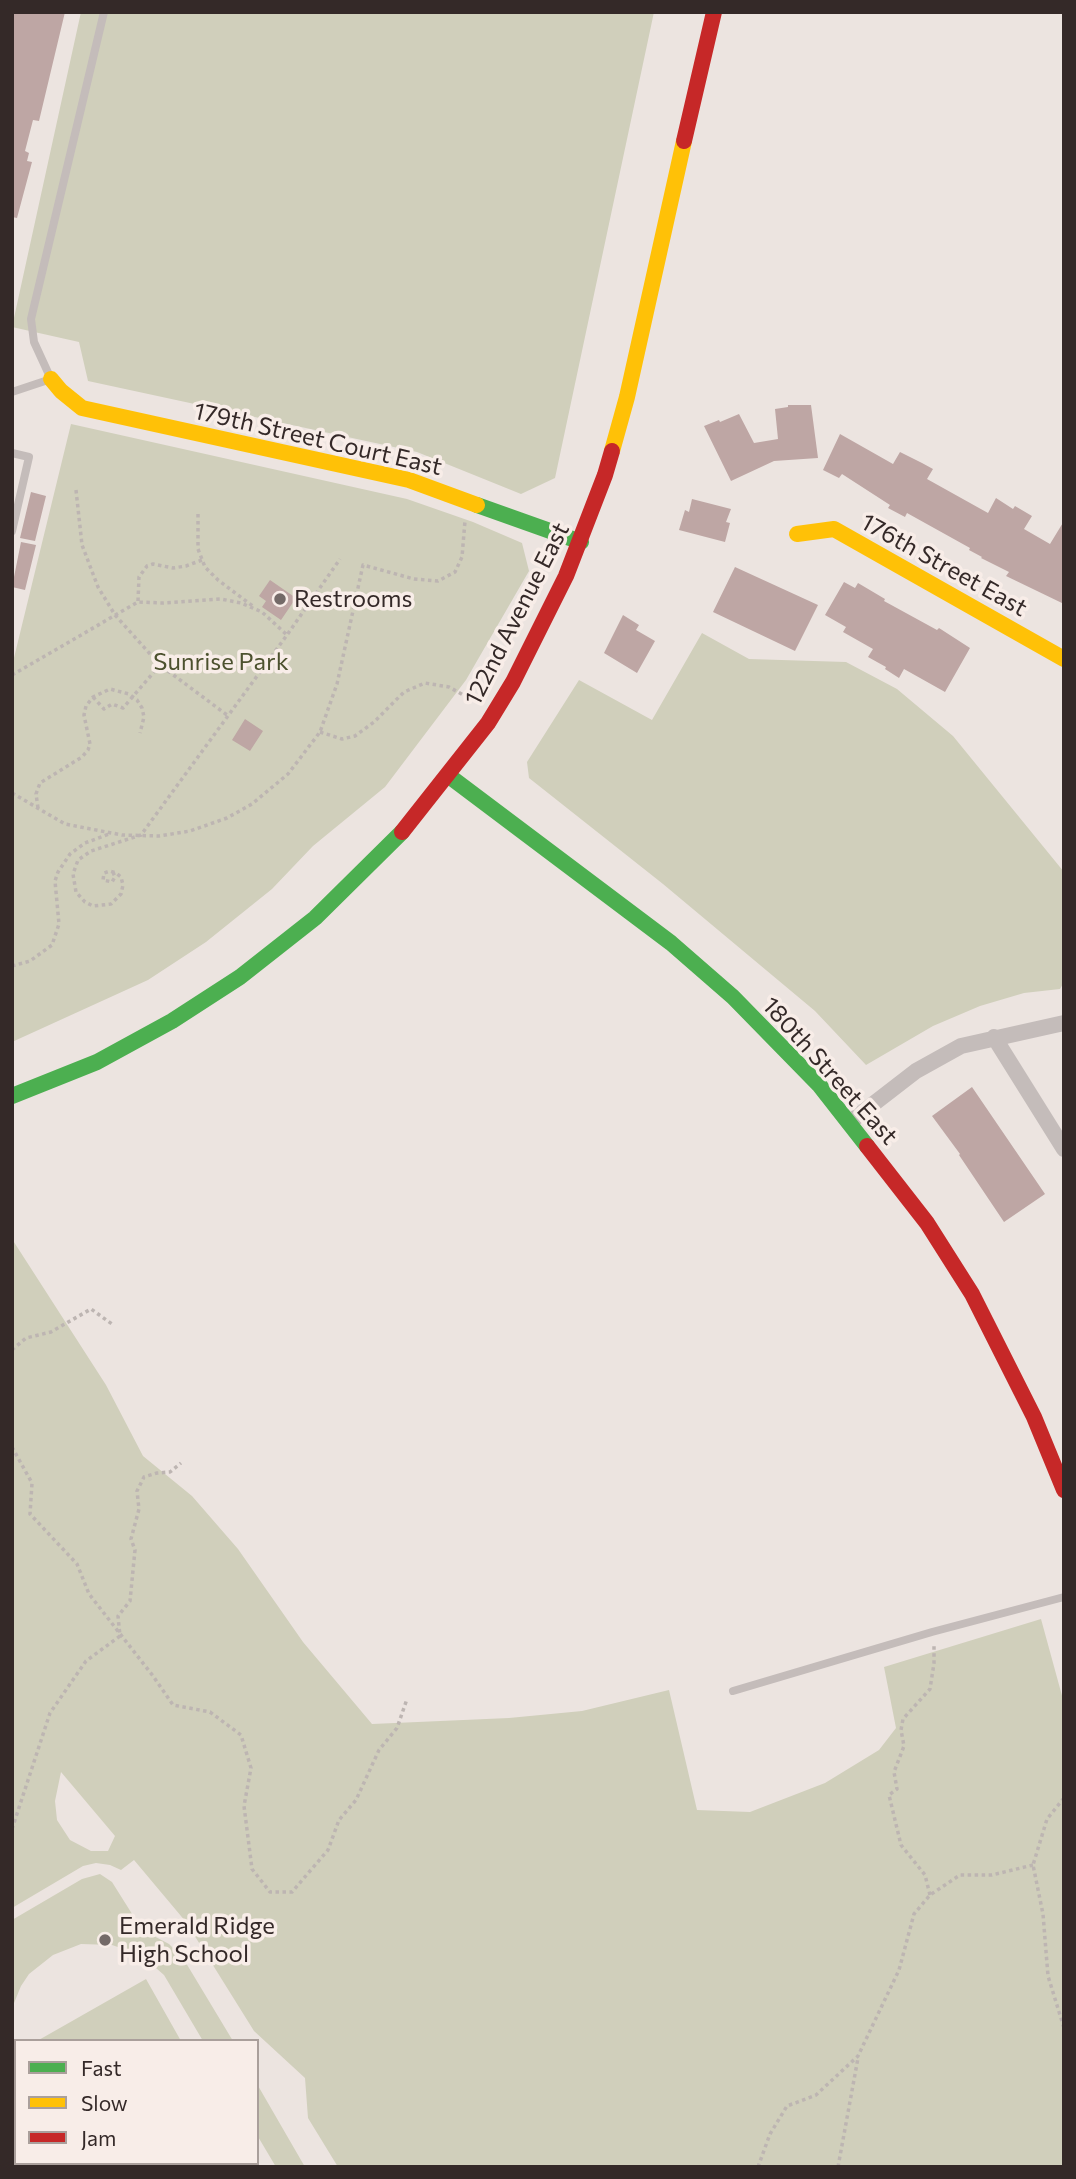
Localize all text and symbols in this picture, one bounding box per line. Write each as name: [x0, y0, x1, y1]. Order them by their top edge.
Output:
street label: 179th Street Court East: [191, 396, 445, 482]
street label: 176th Street East: [856, 507, 1032, 623]
street label: 122nd Avenue East: [459, 518, 575, 710]
place label: Restrooms: [294, 585, 412, 613]
marker: Restrooms: [272, 591, 288, 607]
park label: Sunrise Park: [153, 648, 289, 676]
street label: 180th Street East: [756, 991, 904, 1151]
place label: Emerald Ridge High School: [119, 1912, 275, 1968]
marker: Emerald Ridge High School: [97, 1932, 113, 1948]
legend: [14, 2039, 259, 2165]
text: Fast: [81, 2055, 122, 2080]
text: Slow: [81, 2090, 128, 2115]
text: Jam: [81, 2125, 116, 2150]

